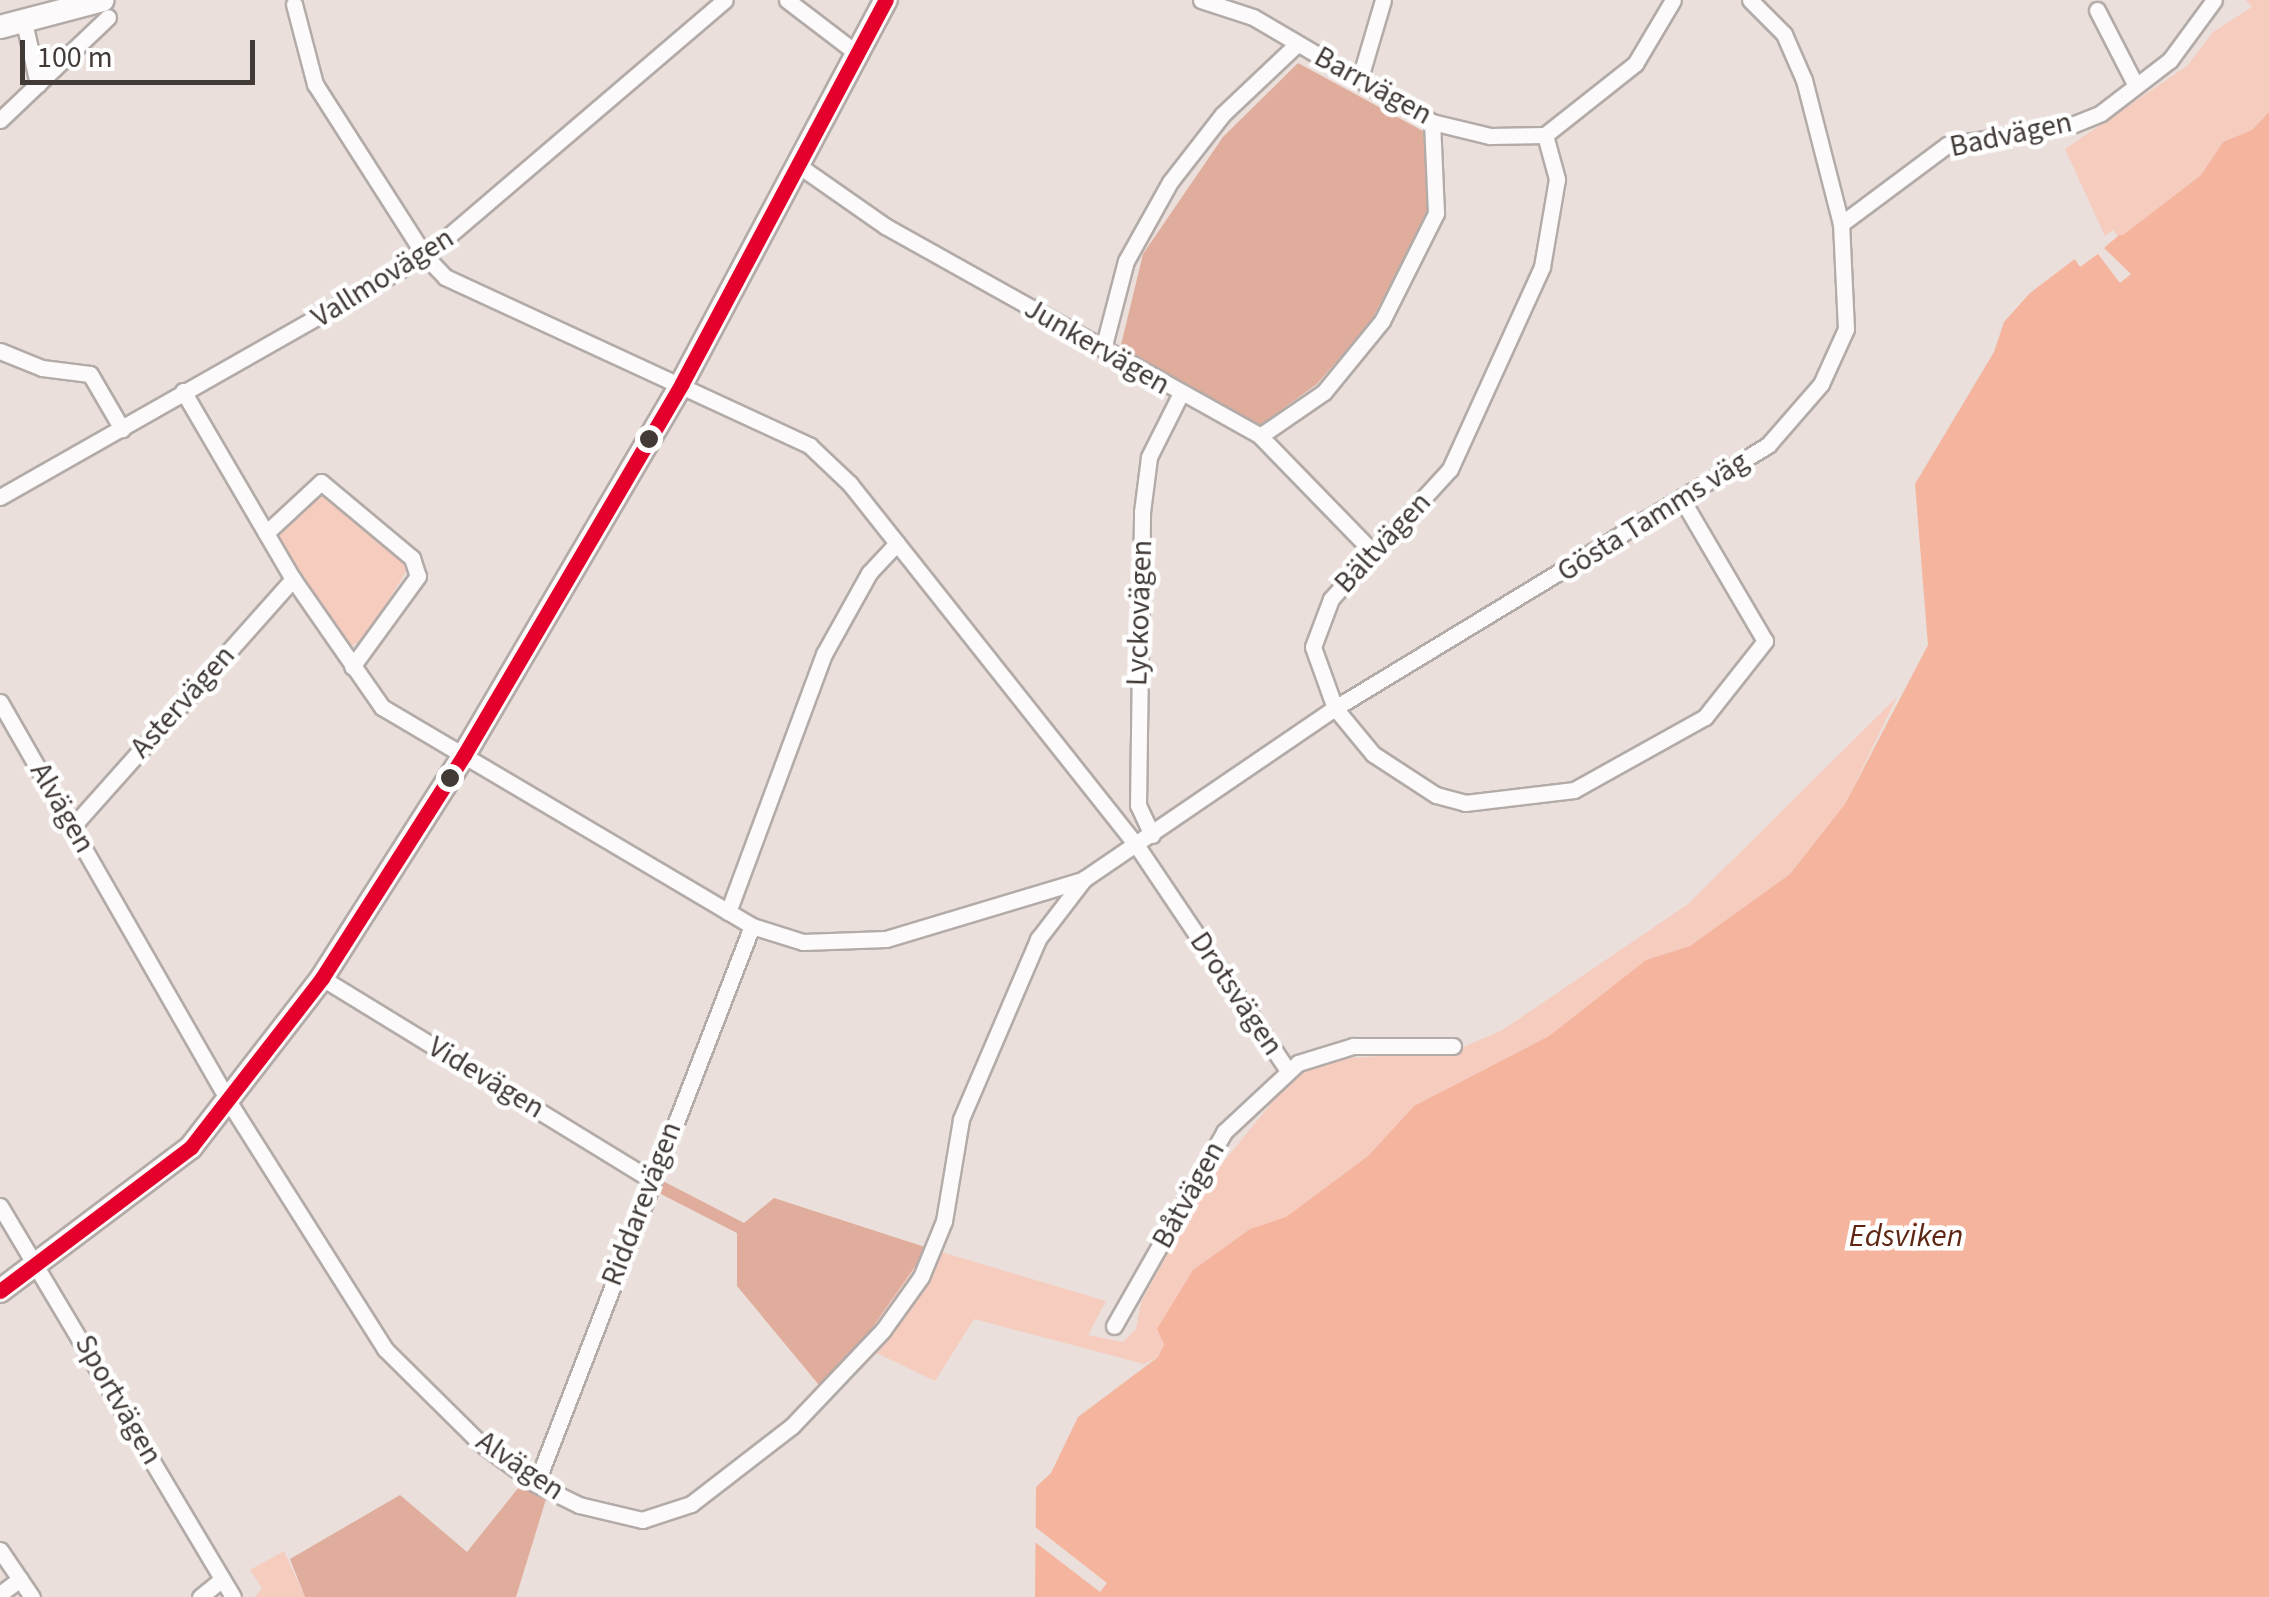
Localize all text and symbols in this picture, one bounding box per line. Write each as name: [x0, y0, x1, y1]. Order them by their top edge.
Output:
scale bar: [25, 20, 260, 82]
text: 100 m: [37, 36, 113, 79]
street label: Barrvägen: [1308, 39, 1438, 133]
street label: Badvägen: [1947, 105, 2075, 165]
street label: Vallmovägen: [305, 220, 461, 336]
street label: Junkervägen: [1018, 291, 1176, 403]
unlabelled marker: [639, 429, 659, 449]
street label: Gösta Tamms väg: [1551, 444, 1755, 590]
street label: Bältvägen: [1327, 485, 1439, 601]
street label: Lyckovägen: [1119, 539, 1161, 687]
street label: Astervägen: [123, 638, 243, 766]
street label: Alvägen: [22, 756, 102, 860]
unlabelled marker: [440, 768, 460, 788]
street label: Drotsvägen: [1182, 925, 1290, 1063]
street label: Videvägen: [421, 1029, 551, 1127]
street label: Riddarevägen: [594, 1117, 690, 1291]
street label: Båtvägen: [1145, 1135, 1233, 1255]
water label: Edsviken: [1849, 1217, 1963, 1255]
street label: Sportvägen: [66, 1329, 170, 1471]
street label: Alvägen: [469, 1424, 571, 1508]

